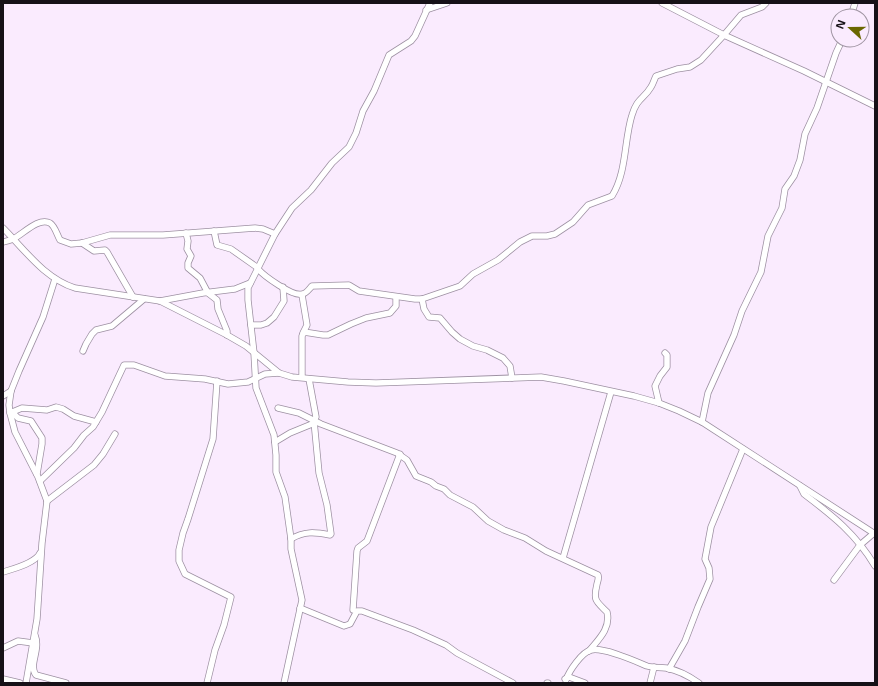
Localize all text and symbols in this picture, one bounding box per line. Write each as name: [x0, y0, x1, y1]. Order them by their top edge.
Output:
north arrow: [830, 8, 870, 48]
text: N: [832, 17, 849, 31]

